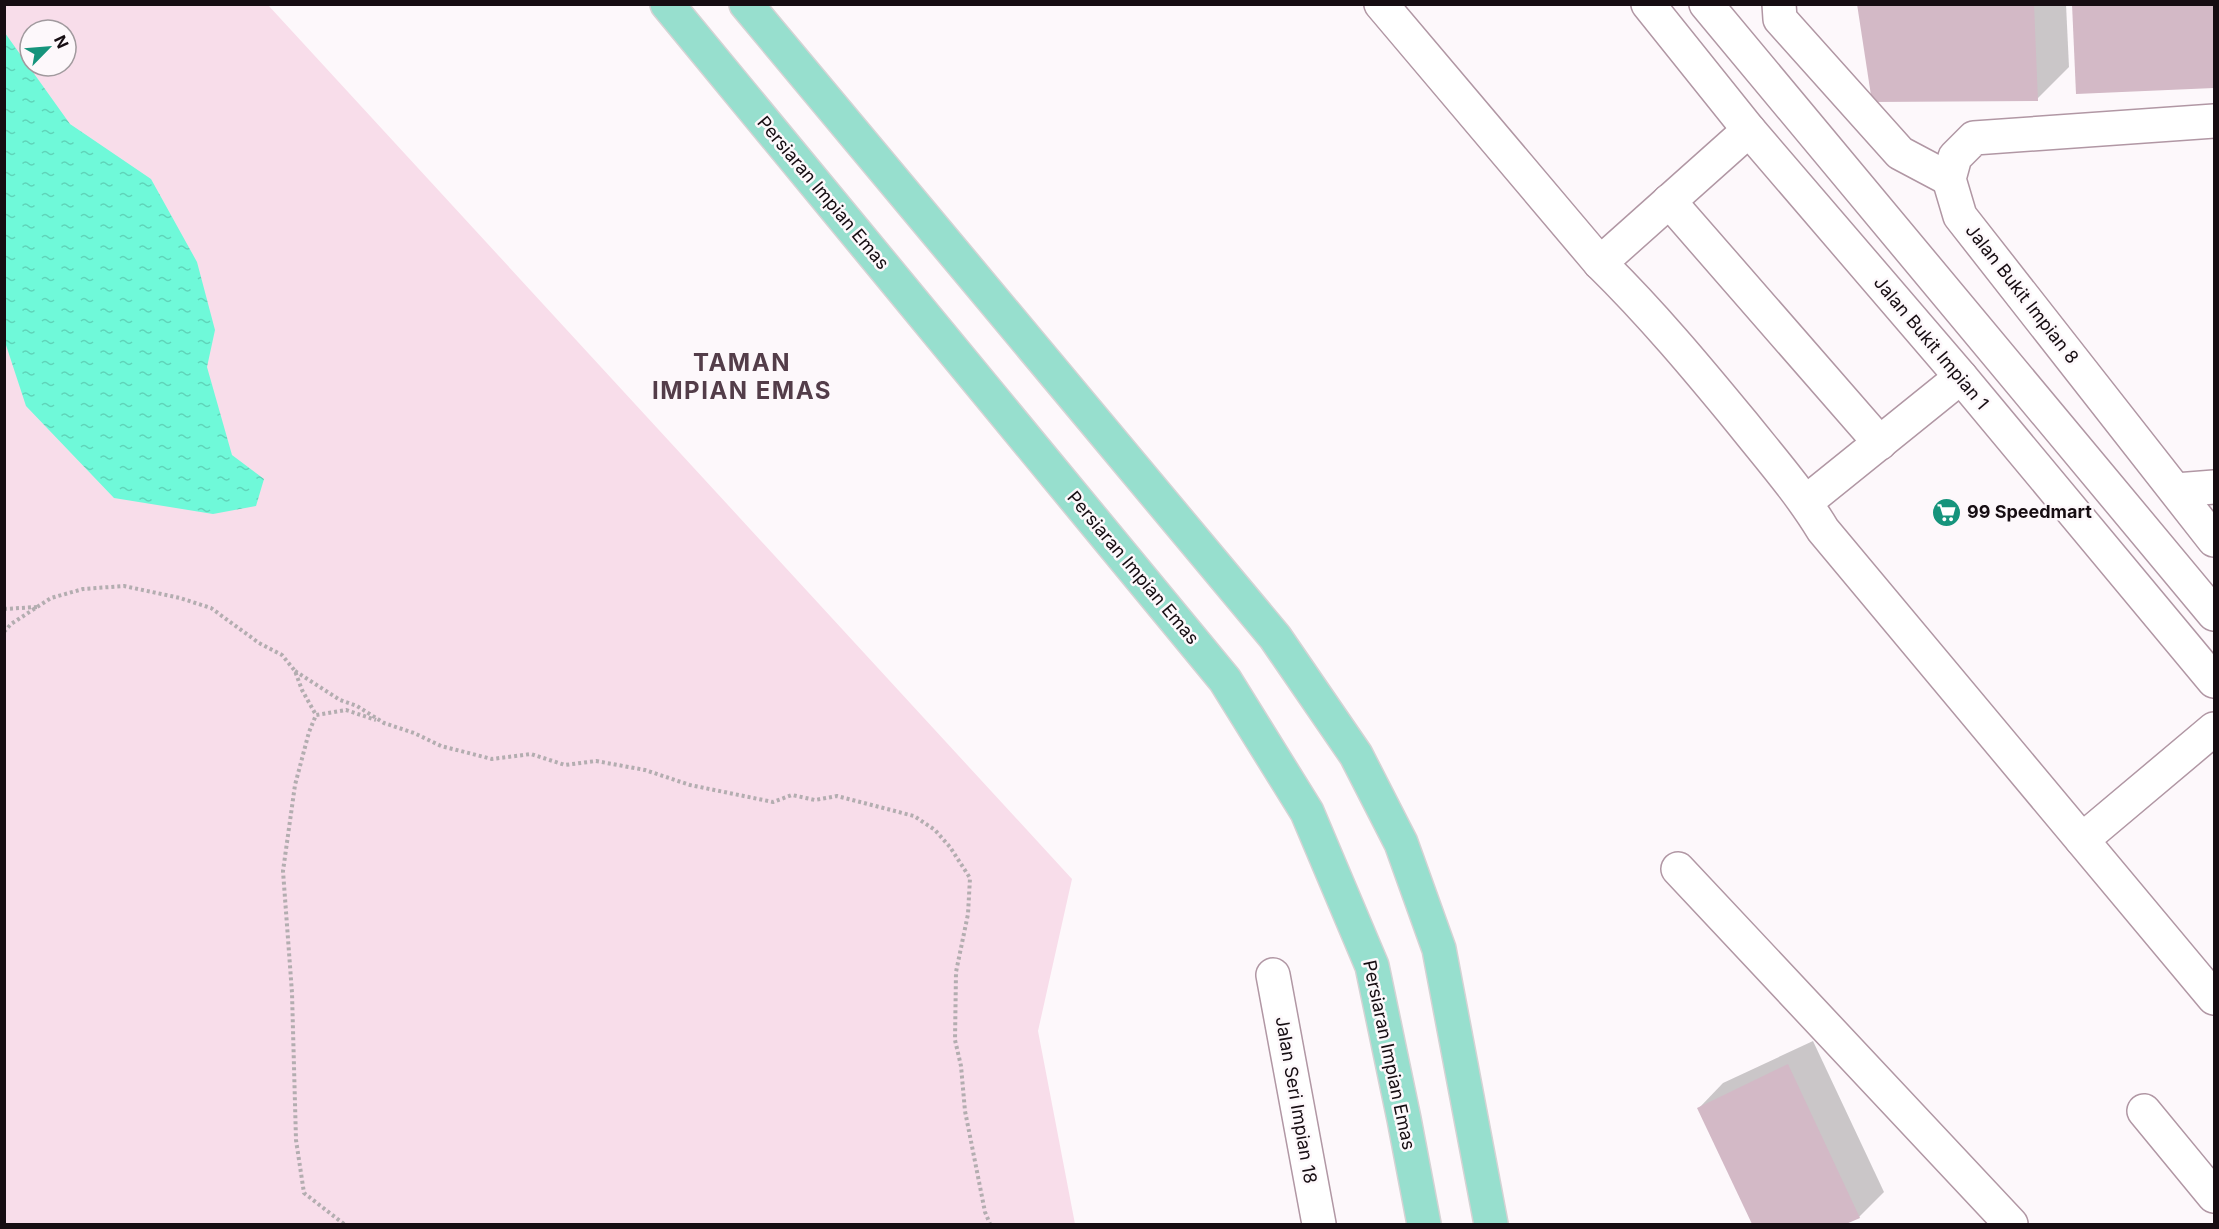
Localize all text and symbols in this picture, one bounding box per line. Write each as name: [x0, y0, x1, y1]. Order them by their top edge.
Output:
north arrow: [18, 18, 78, 78]
text: N: [50, 32, 73, 51]
street label: Persiaran Impian Emas: [753, 112, 894, 273]
street label: Jalan Bukit Impian 8: [1961, 220, 2083, 368]
street label: Jalan Bukit Impian 1: [1870, 272, 1993, 413]
district label: TAMAN IMPIAN EMAS: [652, 348, 832, 405]
street label: Persiaran Impian Emas: [1063, 487, 1204, 648]
supermarket icon: 99 Speedmart: [1930, 496, 1962, 528]
place label: 99 Speedmart: [1967, 501, 2092, 522]
street label: Persiaran Impian Emas: [1359, 958, 1420, 1152]
street label: Jalan Seri Impian 18: [1271, 1015, 1322, 1185]

